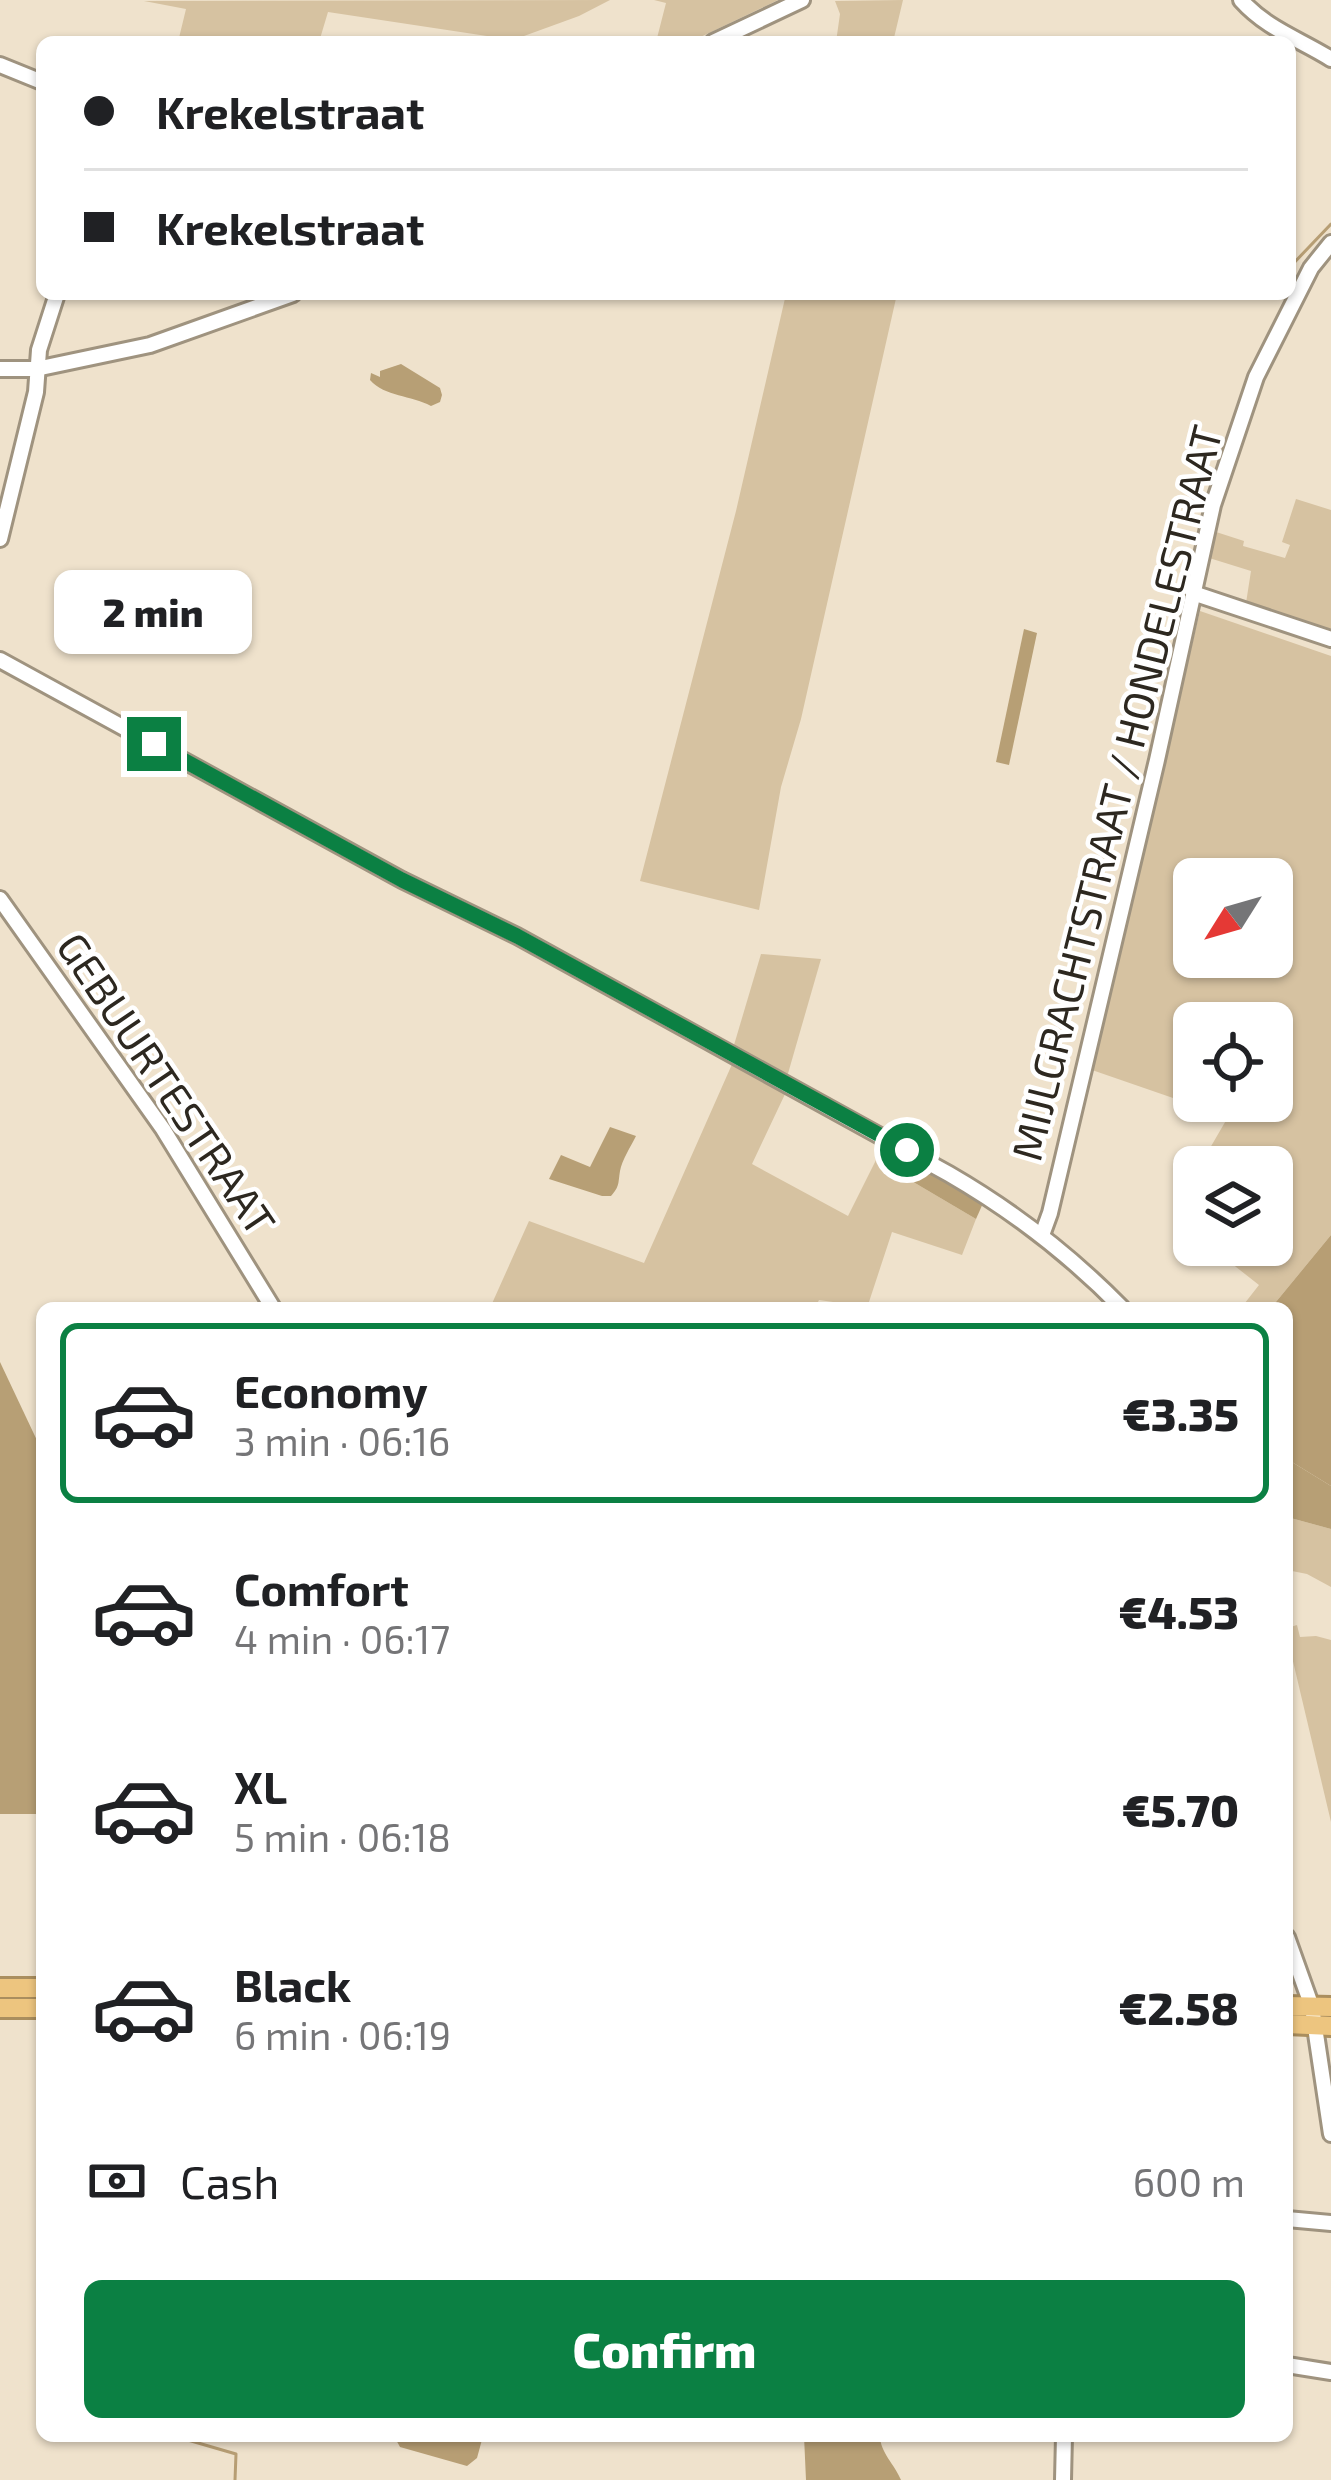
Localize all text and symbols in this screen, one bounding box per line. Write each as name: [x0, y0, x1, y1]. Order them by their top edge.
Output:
text: Krekelstraat: [156, 84, 424, 138]
text: Krekelstraat: [156, 200, 424, 254]
street label: MIJLGRACHTSTRAAT / HONDELESTRAAT: [999, 420, 1231, 1165]
callout: 2 min: [55, 570, 253, 654]
text: 2 min: [102, 588, 204, 635]
route end: [127, 717, 181, 771]
north arrow: [1173, 858, 1293, 978]
map controls: [1173, 858, 1293, 1266]
street label: GEBUURTESTRAAT: [48, 922, 287, 1243]
button: locate: [1173, 1002, 1293, 1122]
route start: [880, 1123, 934, 1177]
button: layers: [1173, 1146, 1293, 1266]
icon: car: [90, 1359, 198, 1467]
text: Economy: [234, 1363, 428, 1417]
text: €3.35: [1122, 1386, 1239, 1440]
text: 3 min · 06:16: [234, 1417, 450, 1464]
icon: car: [90, 1557, 198, 1665]
text: Comfort: [234, 1561, 409, 1615]
text: €4.53: [1118, 1584, 1239, 1638]
text: 4 min · 06:17: [234, 1615, 450, 1662]
icon: car: [90, 1755, 198, 1863]
text: XL: [234, 1759, 287, 1813]
text: €5.70: [1122, 1782, 1239, 1836]
text: 5 min · 06:18: [234, 1813, 451, 1860]
icon: car: [90, 1953, 198, 2061]
text: Black: [234, 1957, 351, 2011]
text: €2.58: [1118, 1980, 1239, 2034]
text: 6 min · 06:19: [234, 2011, 451, 2058]
icon: cash: [84, 2148, 150, 2214]
text: Cash: [180, 2154, 279, 2208]
text: 600 m: [1133, 2158, 1245, 2205]
button: Confirm: [84, 2280, 1245, 2418]

